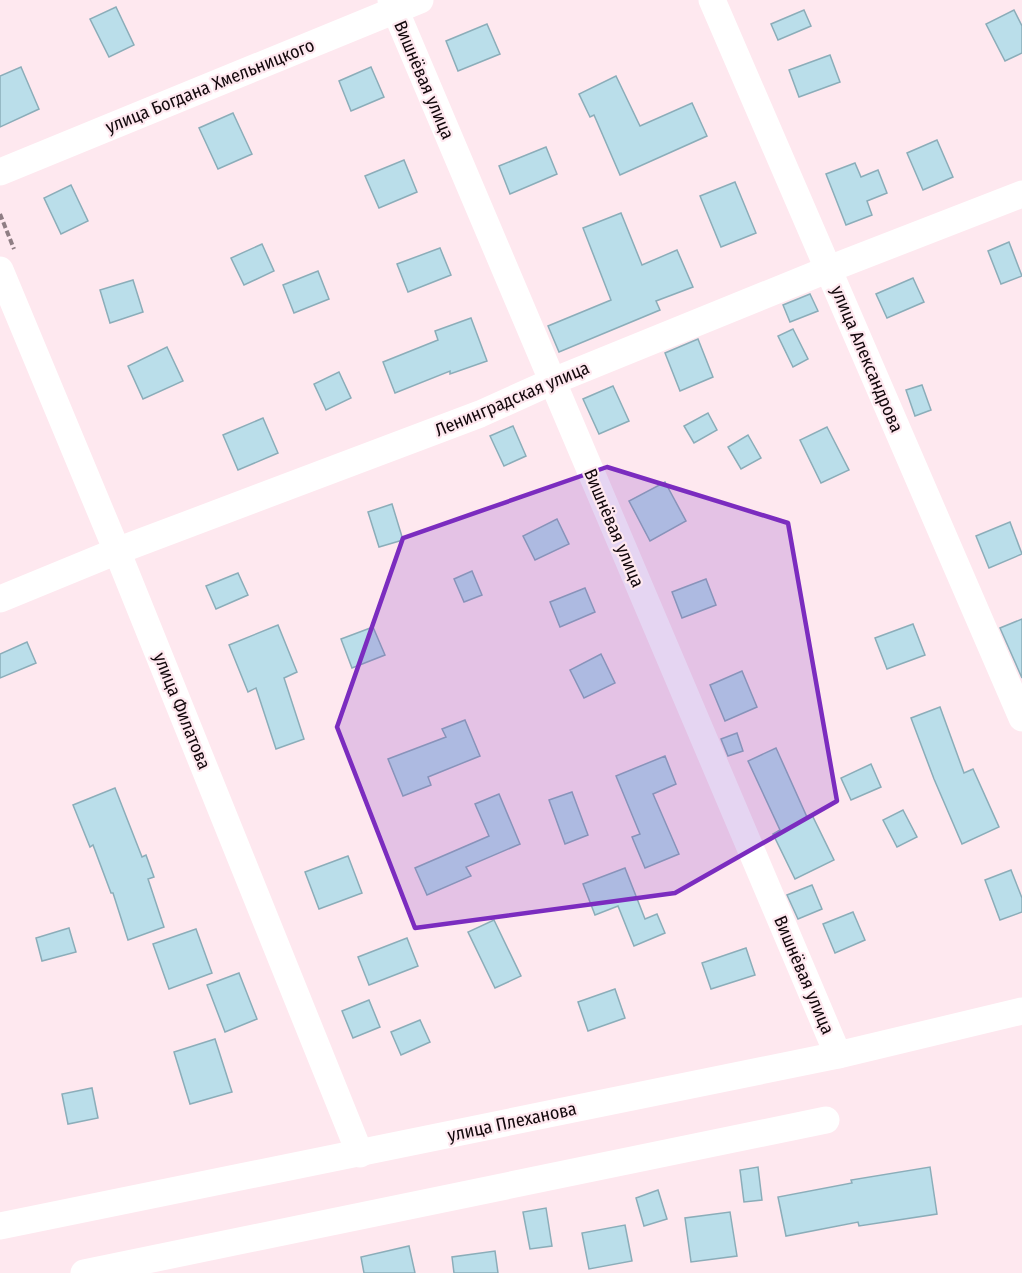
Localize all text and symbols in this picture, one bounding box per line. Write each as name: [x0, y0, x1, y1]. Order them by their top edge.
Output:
street label: Вишнёвая улица: [389, 17, 459, 143]
street label: улица Богдана Хмельницкого: [102, 34, 318, 138]
street label: улица Александрова: [826, 282, 908, 436]
street label: Ленинградская улица: [432, 356, 593, 441]
street label: Вишнёвая улица: [579, 465, 649, 591]
street label: улица Филатова: [149, 649, 215, 773]
street label: Вишнёвая улица: [769, 912, 839, 1038]
street label: улица Плеханова: [445, 1098, 579, 1146]

